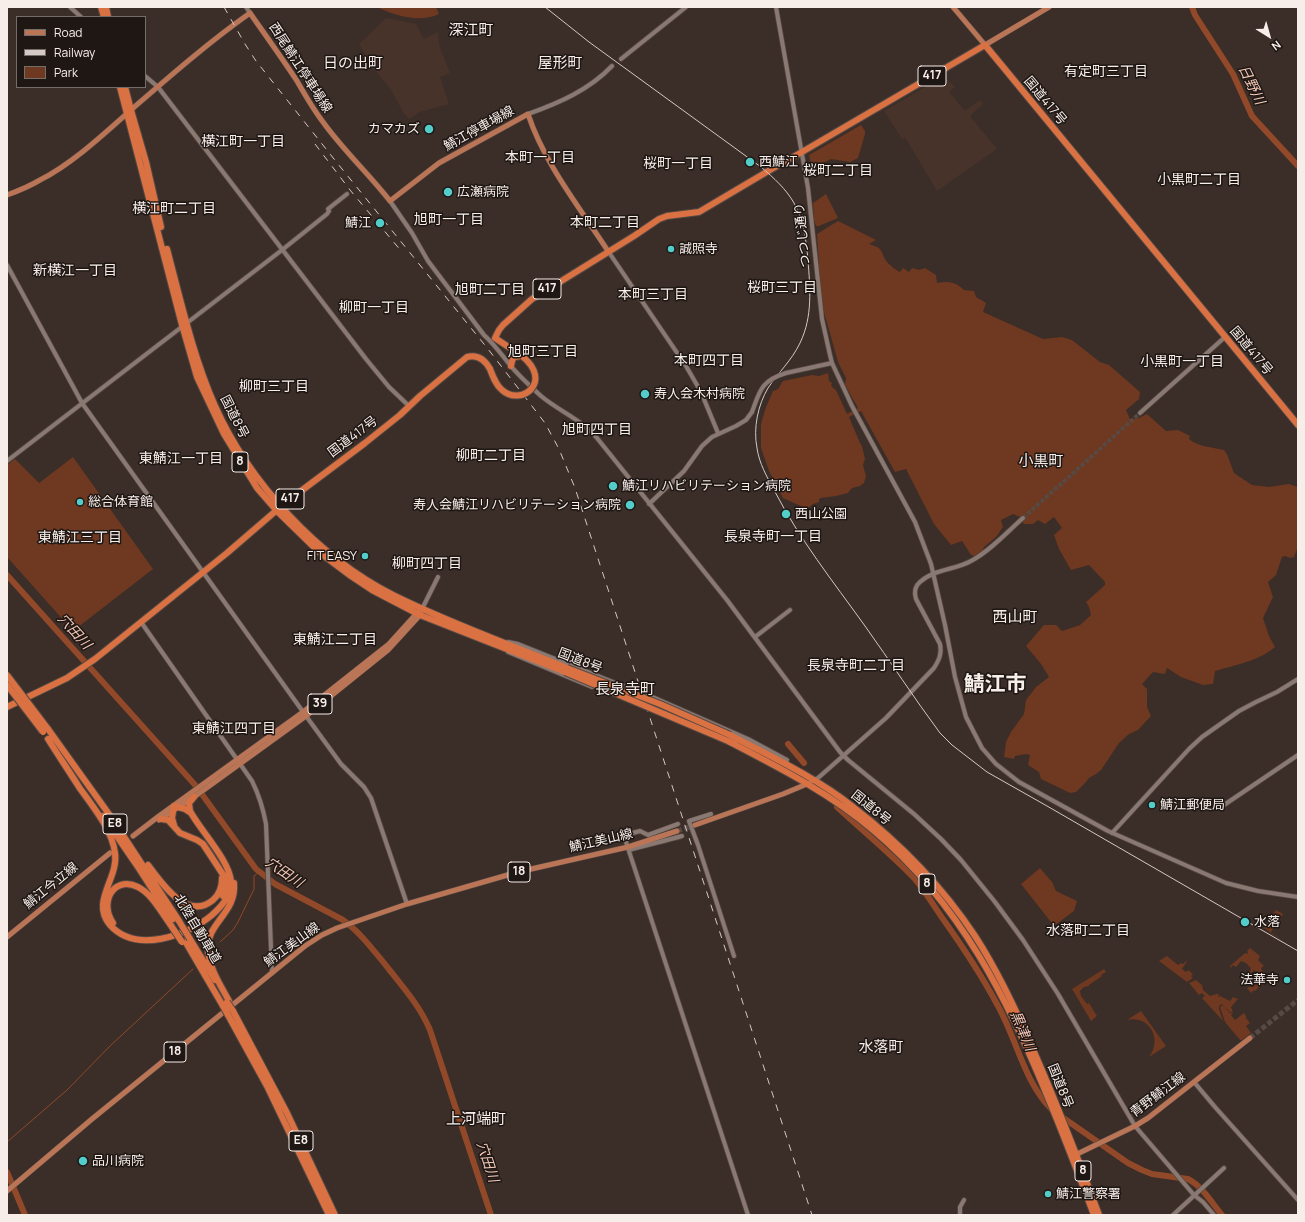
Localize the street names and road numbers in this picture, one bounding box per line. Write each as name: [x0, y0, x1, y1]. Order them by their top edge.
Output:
street label: 西尾鯖江停車場線: [265, 20, 335, 116]
road number: 417: [918, 66, 946, 86]
street label: 国道417号: [1020, 74, 1070, 128]
street label: 鯖江停車場線: [441, 103, 517, 155]
street label: つつじ通り: [792, 202, 814, 268]
road number: 417: [533, 279, 561, 299]
street label: 国道417号: [1226, 324, 1276, 378]
street label: 国道8号: [216, 393, 252, 441]
street label: 国道417号: [325, 413, 381, 461]
road number: 8: [232, 452, 248, 472]
road number: 417: [276, 489, 304, 509]
street label: 国道8号: [555, 645, 605, 677]
road number: 39: [308, 694, 332, 714]
street label: 国道8号: [848, 787, 894, 829]
road number: E8: [103, 814, 127, 834]
street label: 鯖江美山線: [568, 826, 634, 856]
street label: 鯖江今立線: [21, 859, 81, 913]
road number: 18: [508, 862, 530, 882]
road number: 8: [919, 874, 935, 894]
street label: 北陸自動車道: [170, 892, 224, 966]
street label: 鯖江美山線: [261, 920, 323, 970]
road number: 18: [164, 1042, 186, 1062]
street label: 国道8号: [1044, 1061, 1076, 1111]
street label: 青野鯖江線: [1127, 1069, 1189, 1121]
road number: E8: [289, 1131, 313, 1151]
road number: 8: [1075, 1161, 1091, 1181]

